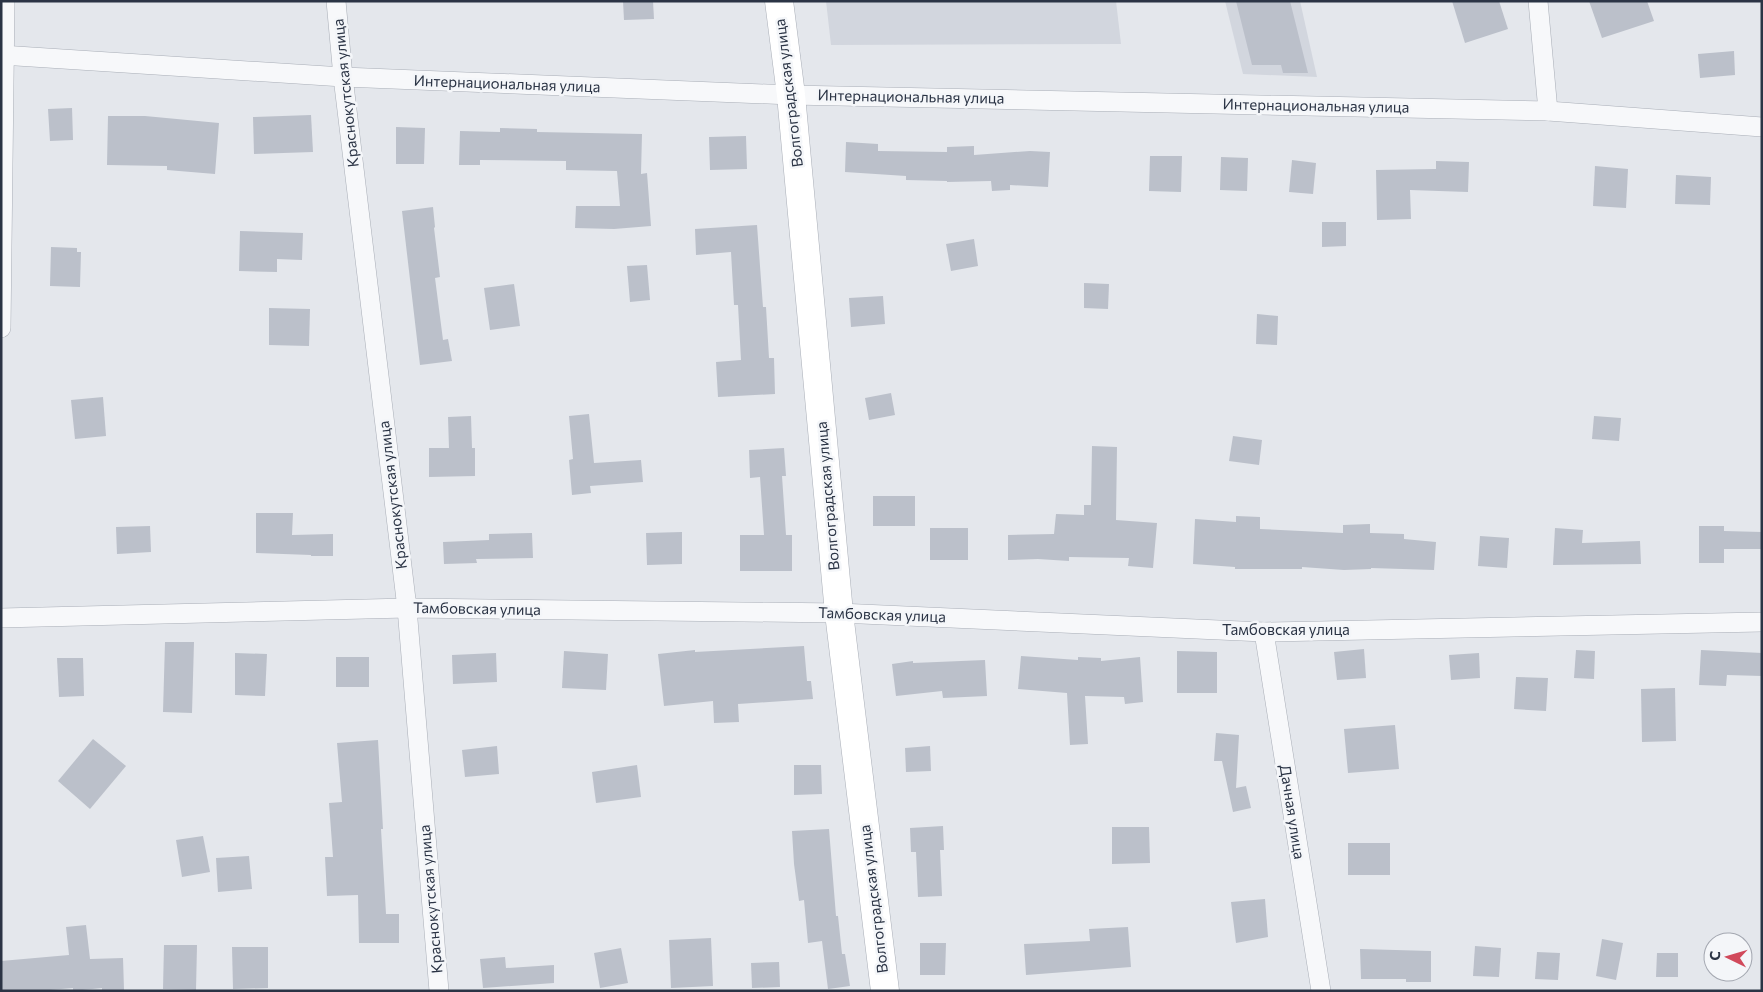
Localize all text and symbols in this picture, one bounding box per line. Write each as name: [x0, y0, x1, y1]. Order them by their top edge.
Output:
street label: Краснокутская улица: [328, 18, 362, 168]
street label: Волгоградская улица: [770, 18, 806, 168]
street label: Интернациональная улица: [413, 71, 601, 95]
street label: Интернациональная улица: [817, 85, 1005, 107]
street label: Интернациональная улица: [1222, 94, 1410, 116]
street label: Краснокутская улица: [374, 420, 410, 570]
street label: Волгоградская улица: [812, 421, 842, 571]
street label: Тамбовская улица: [413, 598, 541, 618]
street label: Тамбовская улица: [818, 603, 946, 625]
street label: Тамбовская улица: [1222, 620, 1350, 638]
street label: Дачная улица: [1277, 763, 1309, 860]
street label: Краснокутская улица: [415, 824, 445, 974]
street label: Волгоградская улица: [855, 824, 891, 974]
north arrow: [1703, 932, 1753, 982]
text: С: [1706, 950, 1723, 961]

